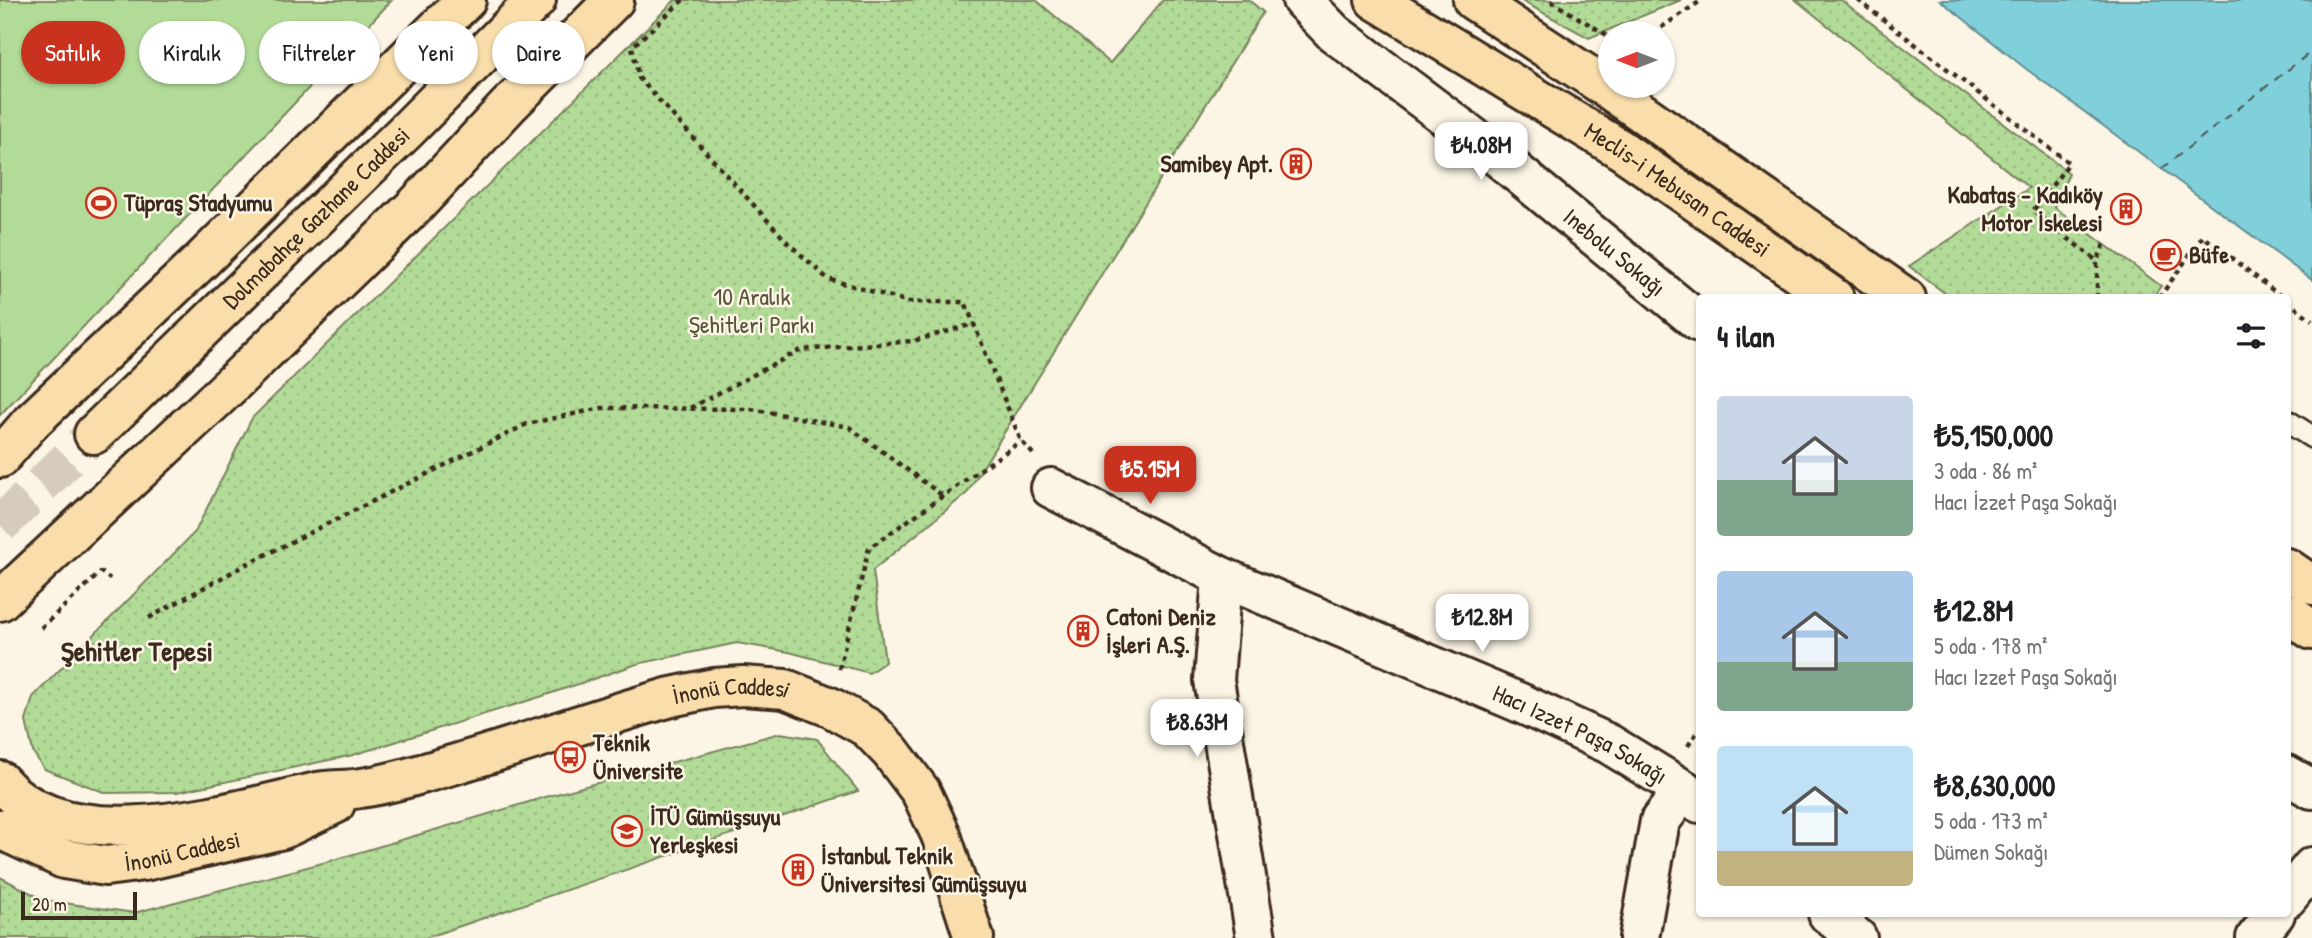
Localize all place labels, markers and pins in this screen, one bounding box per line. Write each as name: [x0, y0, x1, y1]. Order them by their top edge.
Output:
pin: ₺4.08M: [1424, 122, 1538, 182]
place label: Samibey Apt.: [1160, 147, 1273, 180]
building icon: Samibey Apt.: [1279, 147, 1313, 181]
place label: Kabataş - Kadıköy Motor İskelesi: [1948, 178, 2103, 238]
sports icon: Tüpraş Stadyumu: [84, 186, 118, 220]
place label: Tüpraş Stadyumu: [123, 186, 273, 219]
building icon: Kabataş - Kadıköy Motor İskelesi: [2109, 192, 2143, 226]
cafe icon: Büfe: [2149, 238, 2183, 272]
place label: Büfe: [2189, 238, 2229, 270]
pin: ₺5.15M: [1093, 447, 1207, 506]
pin: ₺12.8M: [1425, 594, 1539, 654]
place label: Catoni Deniz İşleri A.Ş.: [1106, 600, 1216, 660]
building icon: Catoni Deniz İşleri A.Ş.: [1066, 614, 1100, 648]
pin: ₺8.63M: [1140, 700, 1254, 759]
place label: Teknik Üniversite: [592, 726, 684, 786]
bus stop icon: Teknik Üniversite: [553, 740, 587, 774]
place label: İTÜ Gümüşsuyu Yerleşkesi: [650, 800, 781, 860]
school or university icon: İTÜ Gümüşsuyu Yerleşkesi: [610, 814, 644, 848]
place label: İstanbul Teknik Üniversitesi Gümüşsuyu: [821, 839, 1027, 900]
building icon: İstanbul Teknik Üniversitesi Gümüşsuyu: [781, 853, 815, 887]

